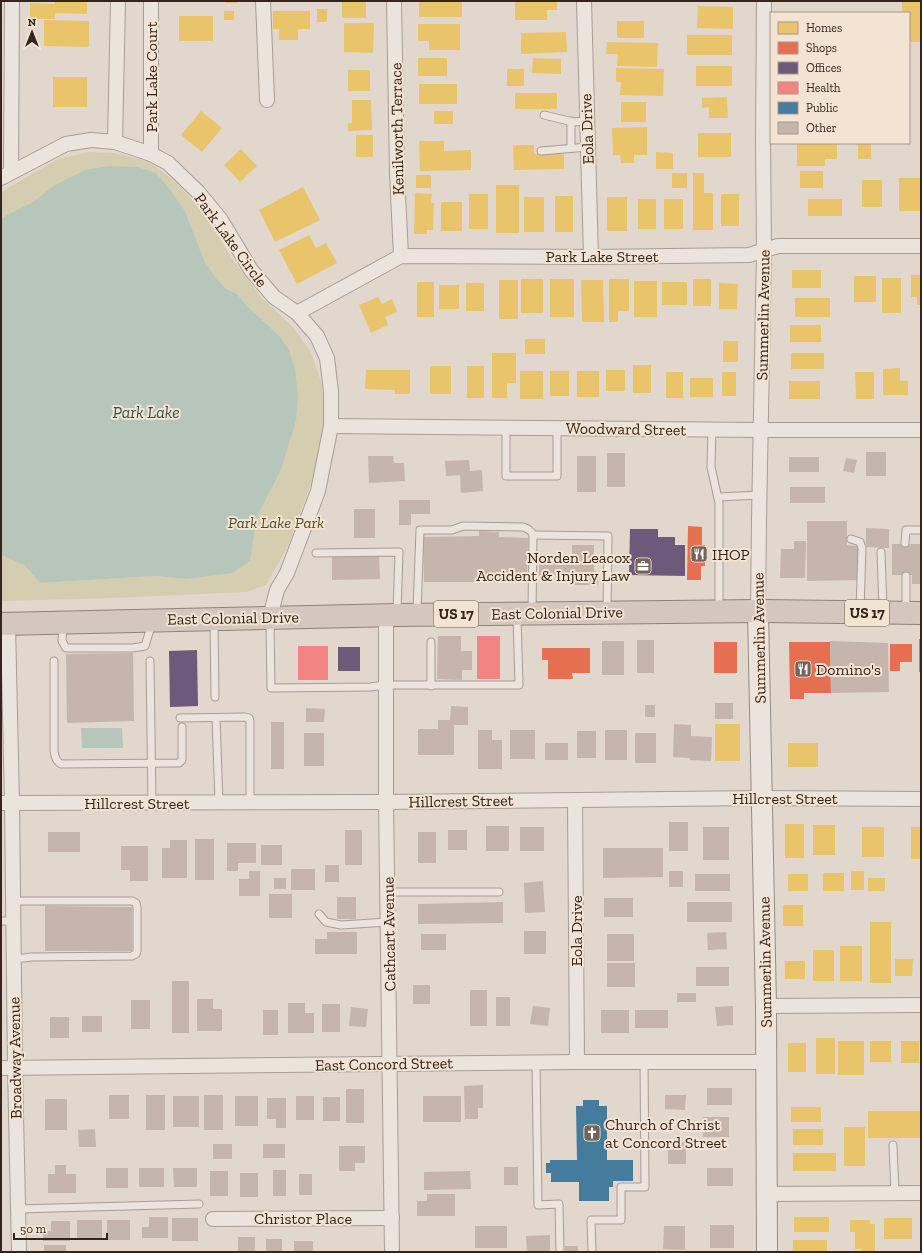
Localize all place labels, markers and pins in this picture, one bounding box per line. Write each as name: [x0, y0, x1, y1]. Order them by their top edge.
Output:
restaurant icon: IHOP: [689, 544, 709, 564]
place label: IHOP: [712, 545, 750, 564]
place label: Norden Leacox Accident & Injury Law: [476, 548, 631, 585]
office icon: Norden Leacox Accident & Injury Law: [633, 556, 653, 576]
restaurant icon: Domino's: [793, 659, 813, 679]
place label: Domino's: [816, 660, 881, 679]
place label: Church of Christ at Concord Street: [605, 1115, 727, 1152]
church icon: Church of Christ at Concord Street: [582, 1123, 602, 1143]

